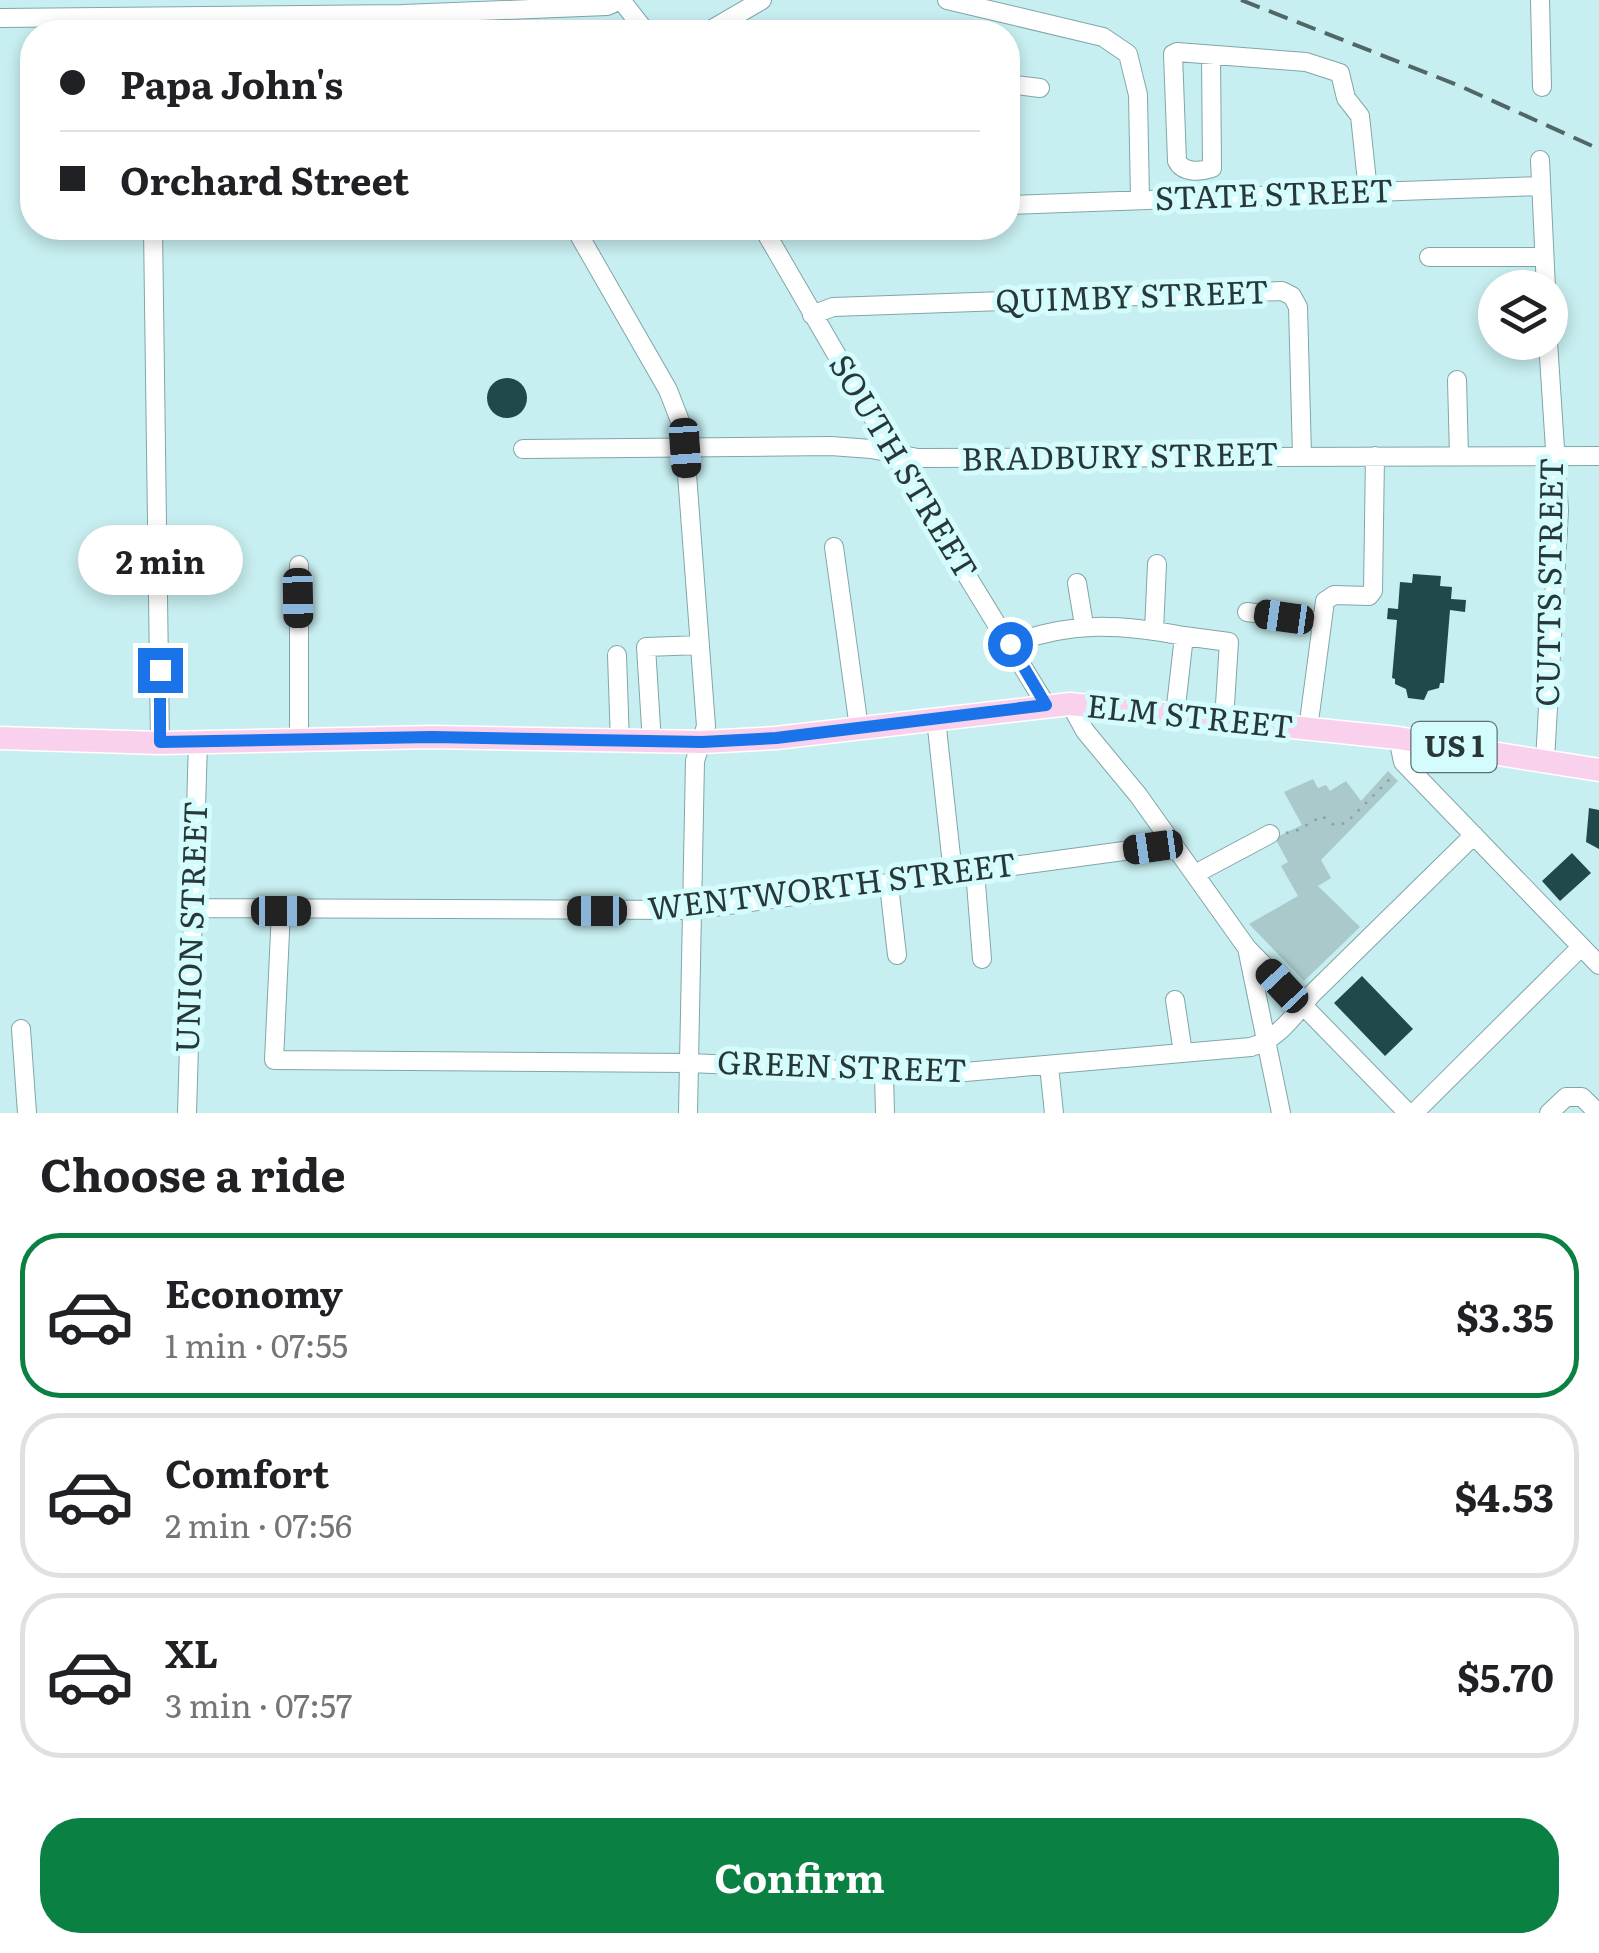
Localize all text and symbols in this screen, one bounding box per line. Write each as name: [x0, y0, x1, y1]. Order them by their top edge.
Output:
text: Papa John's: [120, 54, 343, 111]
text: Orchard Street: [120, 150, 409, 207]
street label: STATE STREET: [1154, 164, 1394, 220]
street label: QUIMBY STREET: [994, 265, 1269, 323]
map controls: [1478, 270, 1568, 360]
button: layers: [1478, 270, 1568, 360]
street label: SOUTH STREET: [819, 344, 992, 587]
car: [668, 417, 702, 479]
street label: BRADBURY STREET: [961, 427, 1279, 481]
street label: CUTTS STREET: [1521, 457, 1573, 707]
callout: 2 min: [78, 525, 242, 595]
text: 2 min: [116, 536, 205, 584]
car: [282, 568, 314, 628]
car: [1252, 598, 1316, 636]
route start: [988, 622, 1033, 667]
route end: [138, 648, 183, 693]
street label: ELM STREET: [1085, 679, 1296, 749]
road number: US 1: [1412, 722, 1496, 772]
street label: UNION STREET: [161, 800, 217, 1054]
car: [1121, 828, 1185, 866]
street label: WENTWORTH STREET: [645, 838, 1018, 930]
car: [251, 896, 311, 926]
car: [567, 896, 627, 926]
car: [1251, 954, 1313, 1018]
street label: GREEN STREET: [716, 1036, 968, 1092]
text: Choose a ride: [40, 1139, 346, 1206]
text: Economy: [165, 1263, 343, 1320]
icon: car: [45, 1271, 135, 1361]
text: $3.35: [1456, 1287, 1554, 1344]
text: 1 min · 07:55: [165, 1320, 348, 1368]
text: Comfort: [165, 1443, 329, 1500]
icon: car: [45, 1451, 135, 1541]
text: $4.53: [1454, 1467, 1554, 1524]
text: 2 min · 07:56: [165, 1500, 352, 1548]
text: XL: [165, 1623, 218, 1680]
icon: car: [45, 1631, 135, 1721]
text: $5.70: [1457, 1647, 1554, 1704]
text: 3 min · 07:57: [165, 1680, 352, 1728]
button: Confirm: [40, 1818, 1559, 1933]

